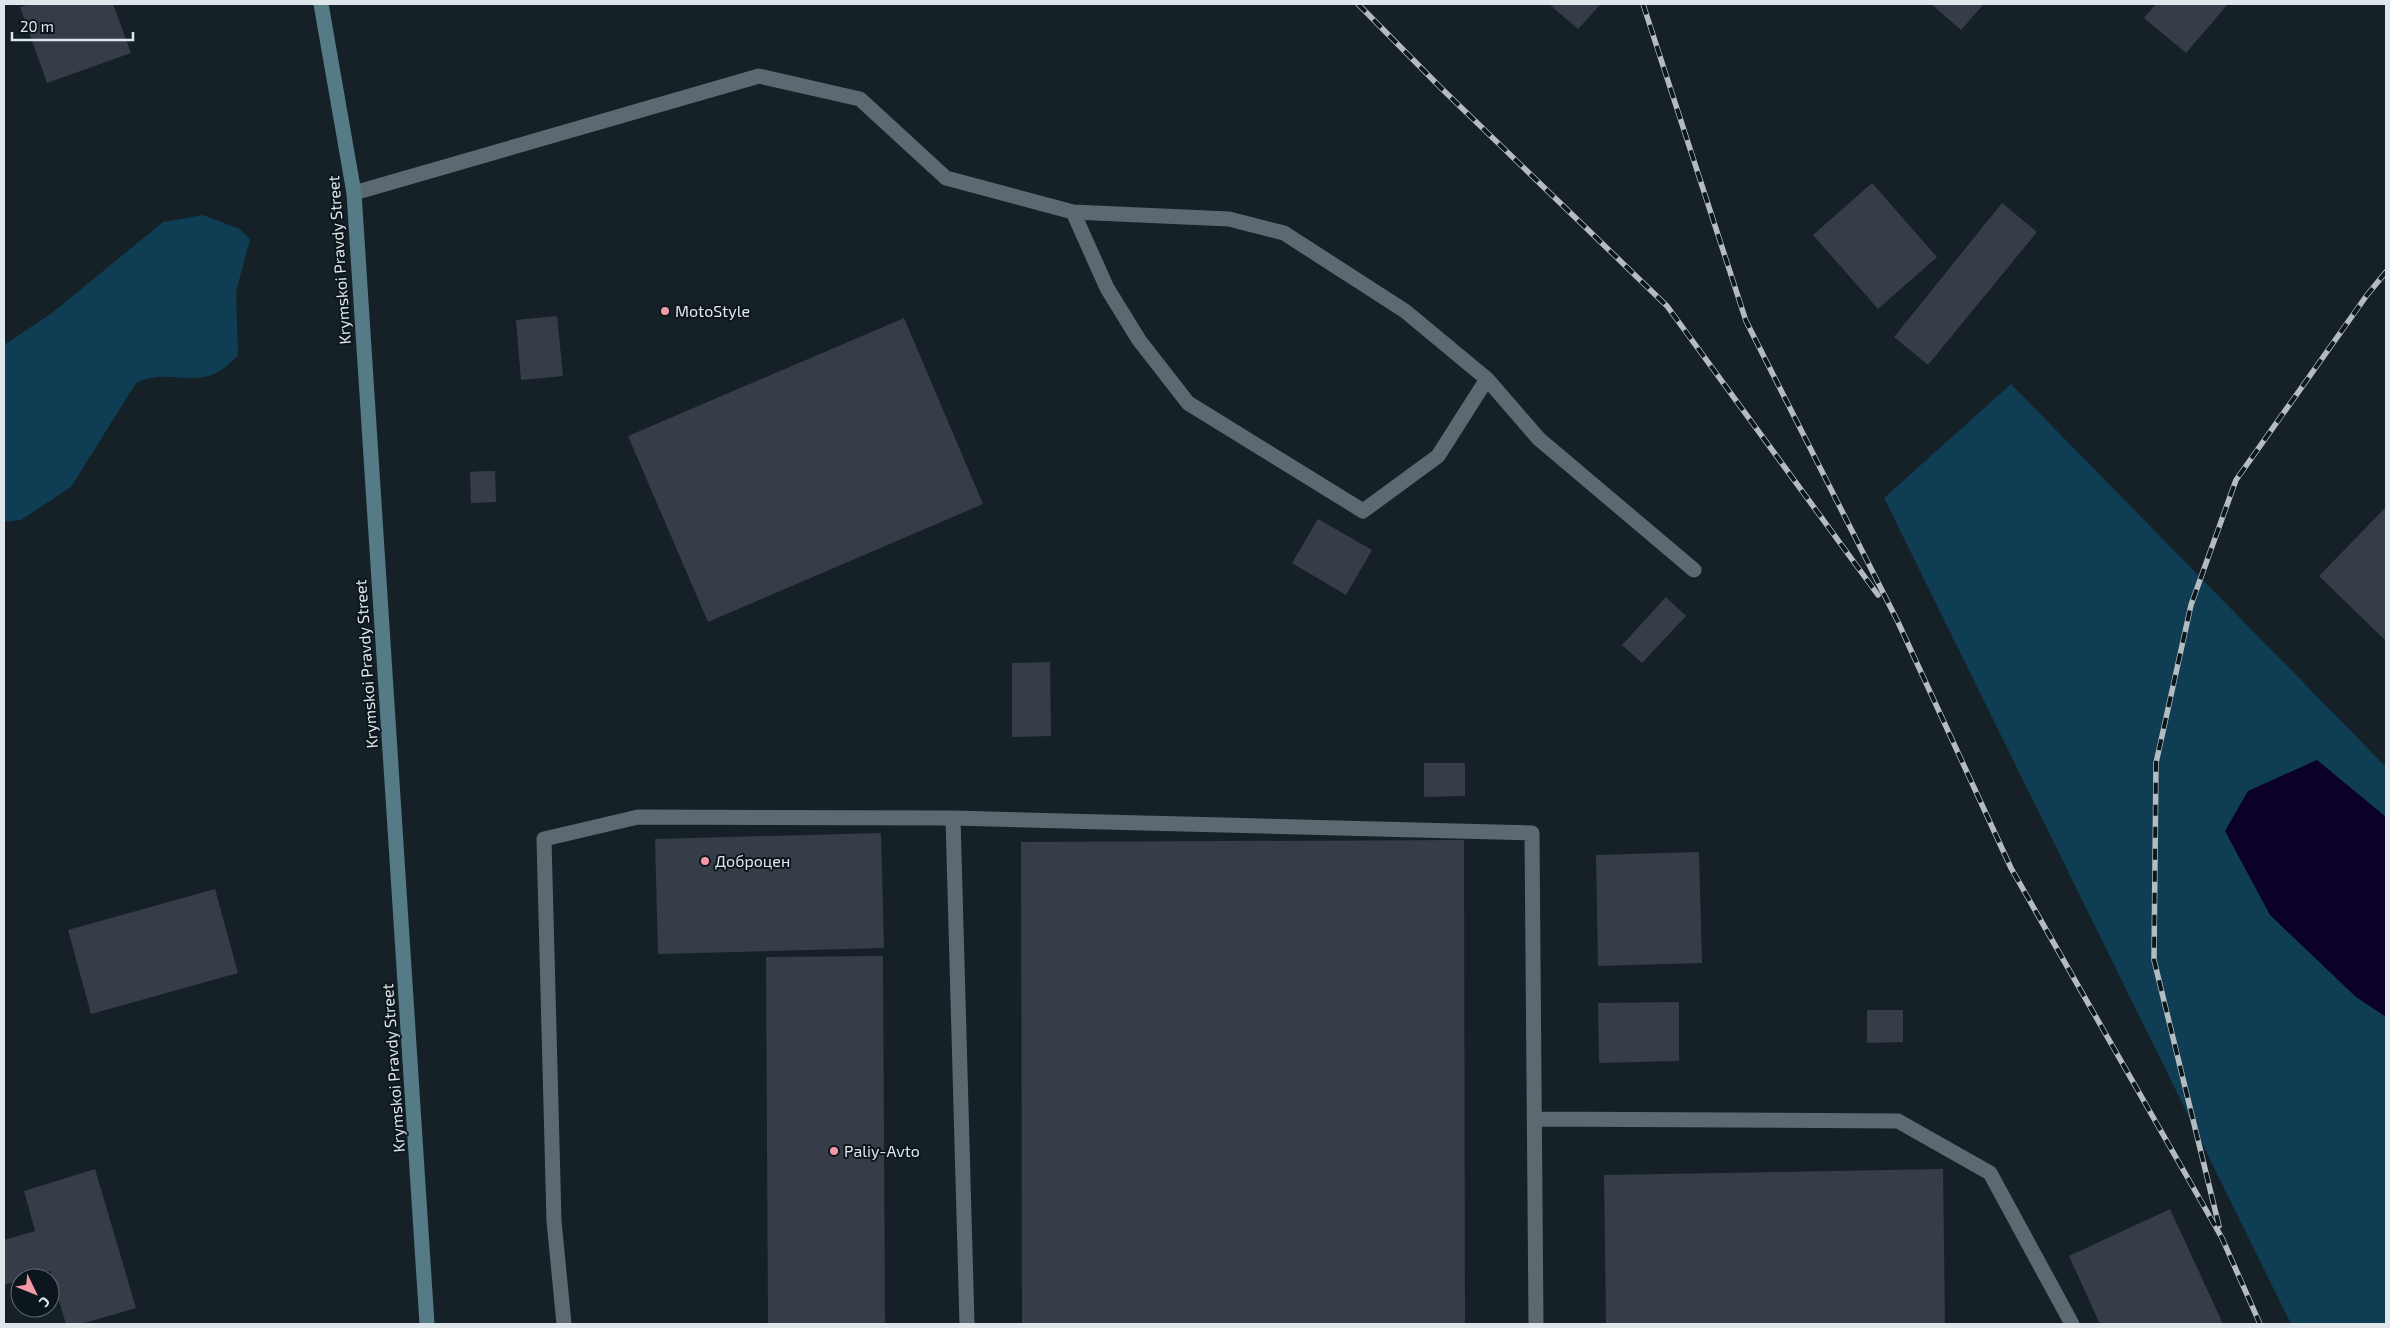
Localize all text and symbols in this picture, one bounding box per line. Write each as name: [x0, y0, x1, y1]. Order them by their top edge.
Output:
scale bar: [12, 10, 134, 42]
text: 20 m: [20, 17, 54, 35]
street label: Krymskoi Pravdy Street: [323, 175, 354, 345]
place label: MotoStyle: [675, 301, 750, 320]
marker: MotoStyle: [659, 305, 671, 317]
street label: Krymskoi Pravdy Street: [350, 579, 381, 749]
place label: Доброцен: [715, 851, 790, 870]
marker: Доброцен: [699, 855, 711, 867]
street label: Krymskoi Pravdy Street: [377, 983, 408, 1153]
place label: Paliy-Avto: [844, 1141, 920, 1160]
marker: Paliy-Avto: [828, 1145, 840, 1157]
north arrow: [10, 1268, 60, 1318]
text: С: [36, 1293, 54, 1311]

